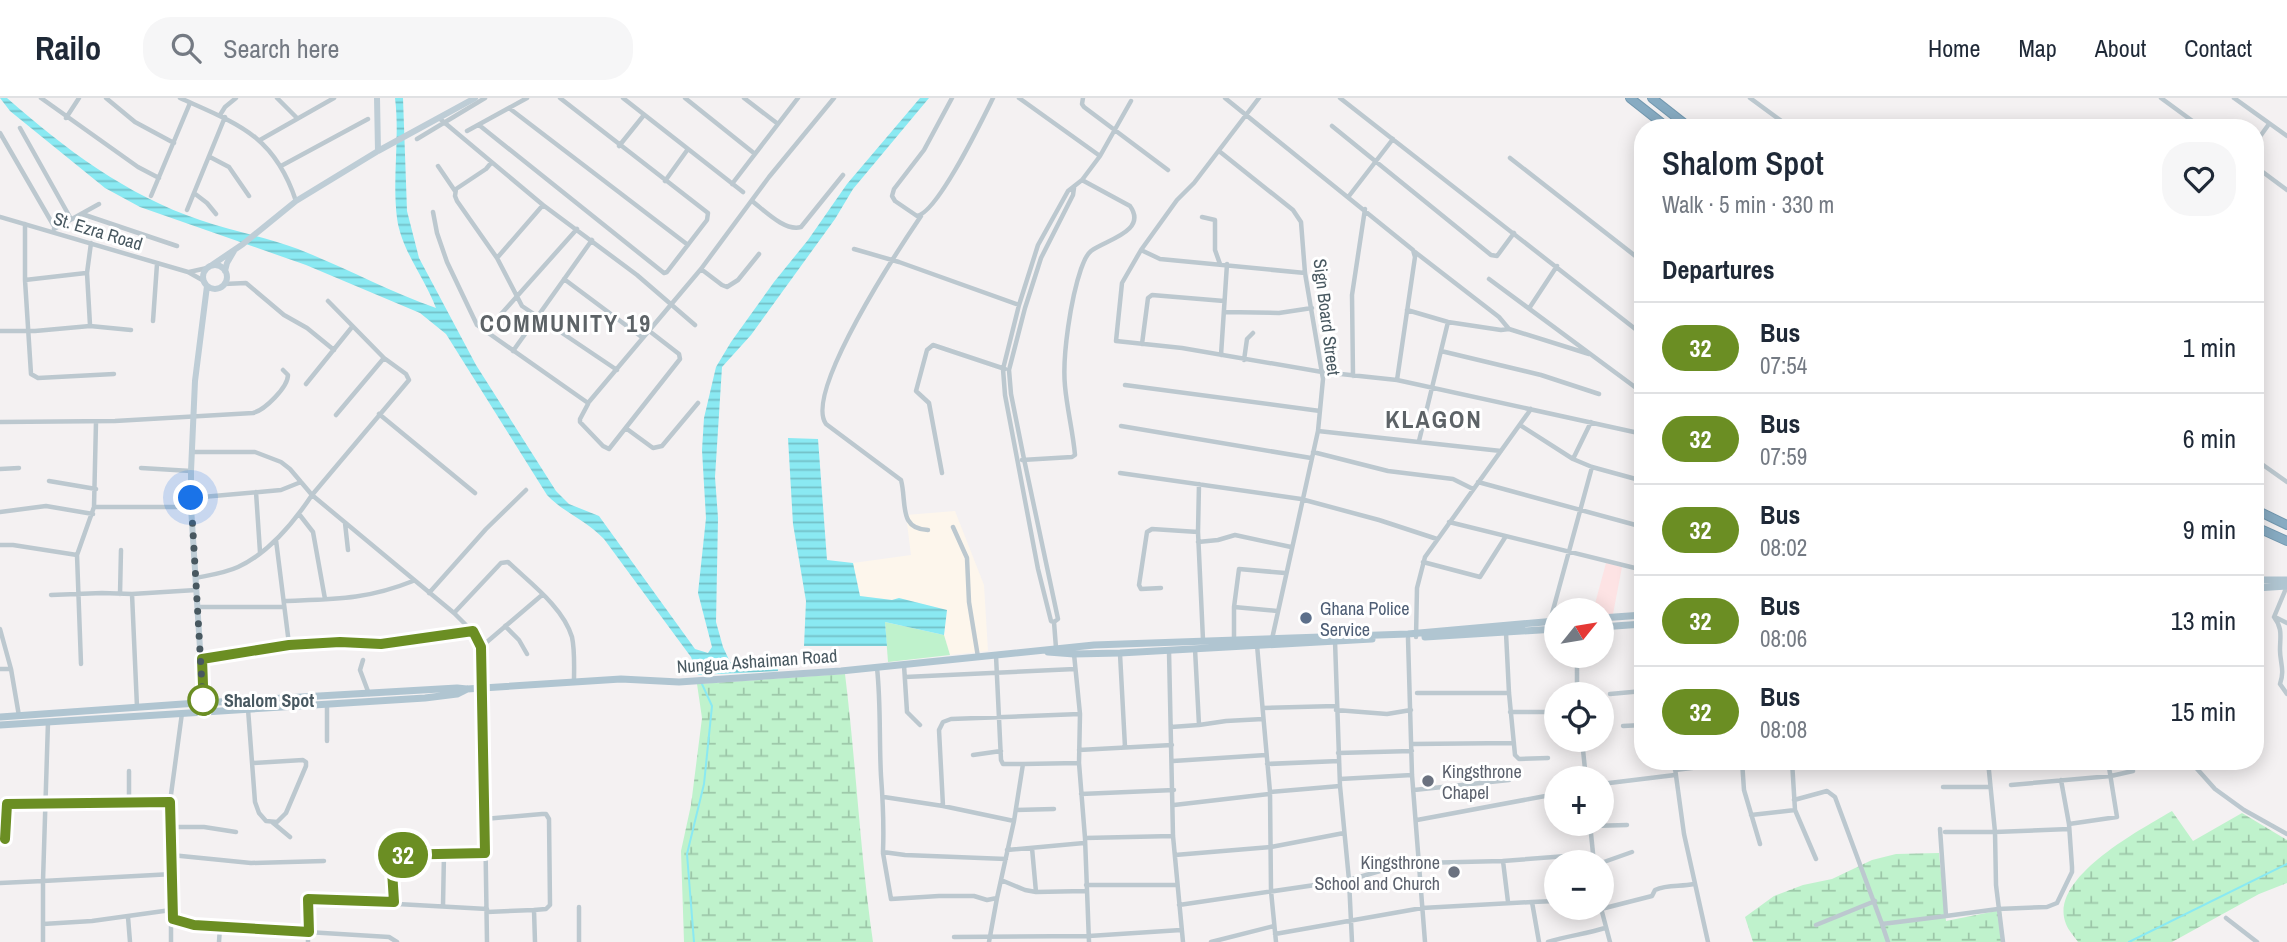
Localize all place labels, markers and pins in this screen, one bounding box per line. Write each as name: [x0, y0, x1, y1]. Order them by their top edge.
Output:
place label: Ghana Police Service: [1320, 596, 1409, 642]
marker: Ghana Police Service: [1298, 610, 1314, 626]
marker: Shalom Spot: [188, 685, 218, 715]
place label: Shalom Spot: [224, 688, 314, 713]
place label: Kingsthrone Chapel: [1442, 759, 1522, 805]
marker: Kingsthrone Chapel: [1420, 773, 1436, 789]
place label: Kingsthrone School and Church: [1314, 850, 1440, 896]
marker: Kingsthrone School and Church: [1446, 864, 1462, 880]

